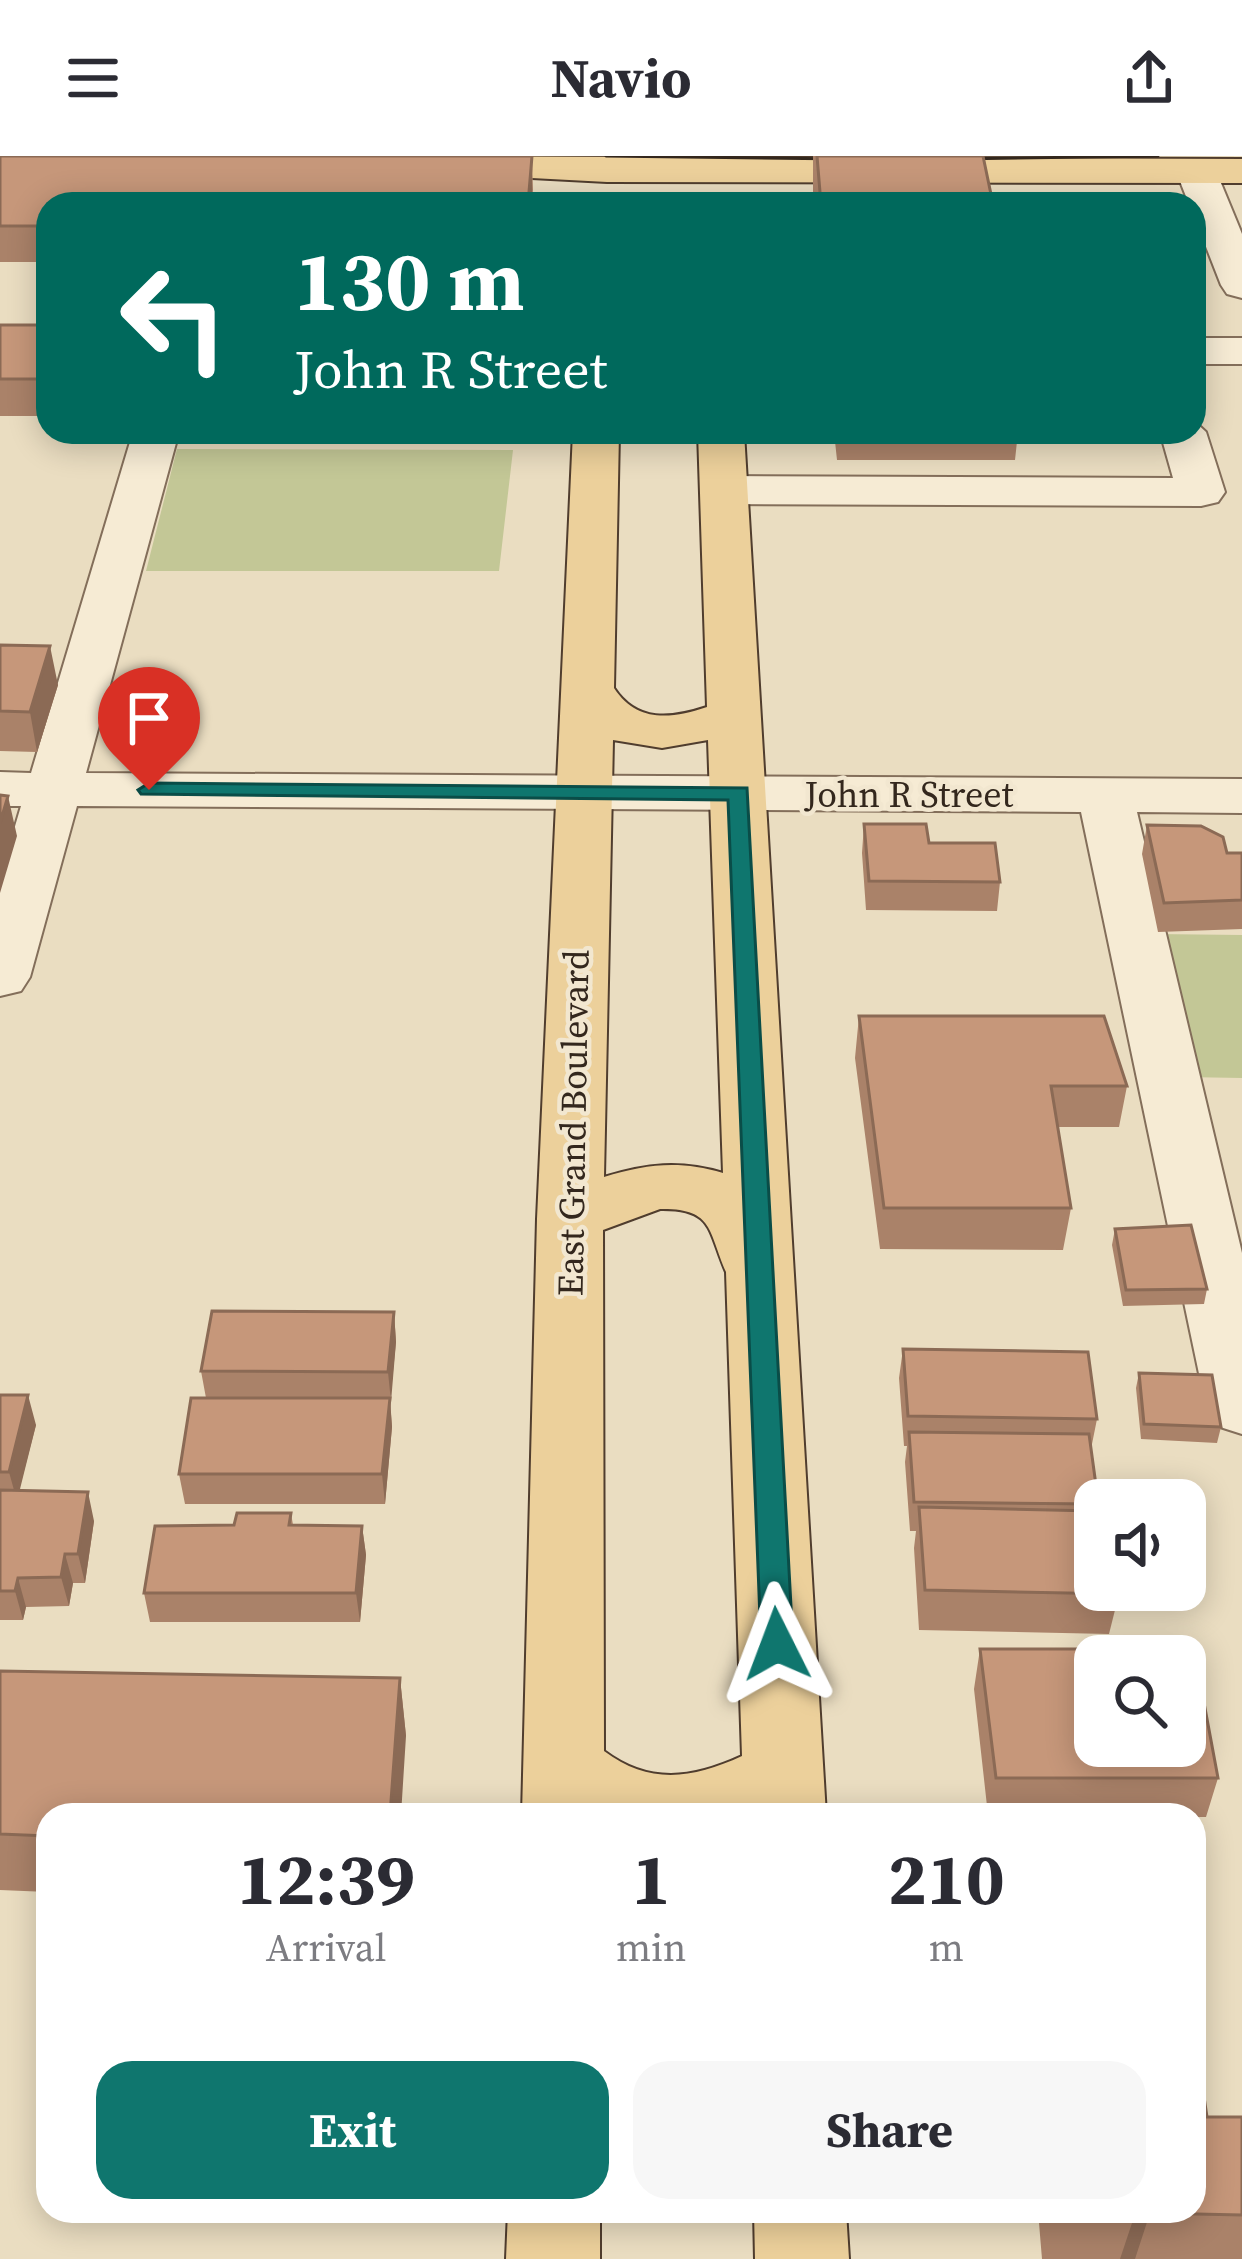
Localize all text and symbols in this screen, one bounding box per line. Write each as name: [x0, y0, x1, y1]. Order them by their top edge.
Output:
text: Navio: [551, 41, 691, 115]
icon: menu: [60, 45, 126, 111]
icon: share: [1116, 45, 1182, 111]
text: 130 m: [294, 223, 525, 338]
icon: left: [96, 240, 252, 396]
text: John R Street: [294, 332, 607, 406]
pin: [98, 667, 200, 790]
icon: arrive: [116, 685, 182, 751]
street label: John R Street: [804, 770, 1014, 819]
street label: East Grand Boulevard: [545, 949, 601, 1297]
map controls: [1074, 1479, 1206, 1767]
button: sound: [1074, 1479, 1206, 1611]
position arrow: [714, 1581, 840, 1707]
button: search: [1074, 1635, 1206, 1767]
text: 12:39: [237, 1829, 415, 1928]
text: 1: [632, 1829, 671, 1928]
text: 210: [888, 1829, 1005, 1928]
text: Arrival: [266, 1921, 386, 1974]
text: min: [616, 1921, 687, 1974]
text: m: [929, 1921, 964, 1974]
button: Exit: [96, 2061, 609, 2199]
button: Share: [633, 2061, 1146, 2199]

